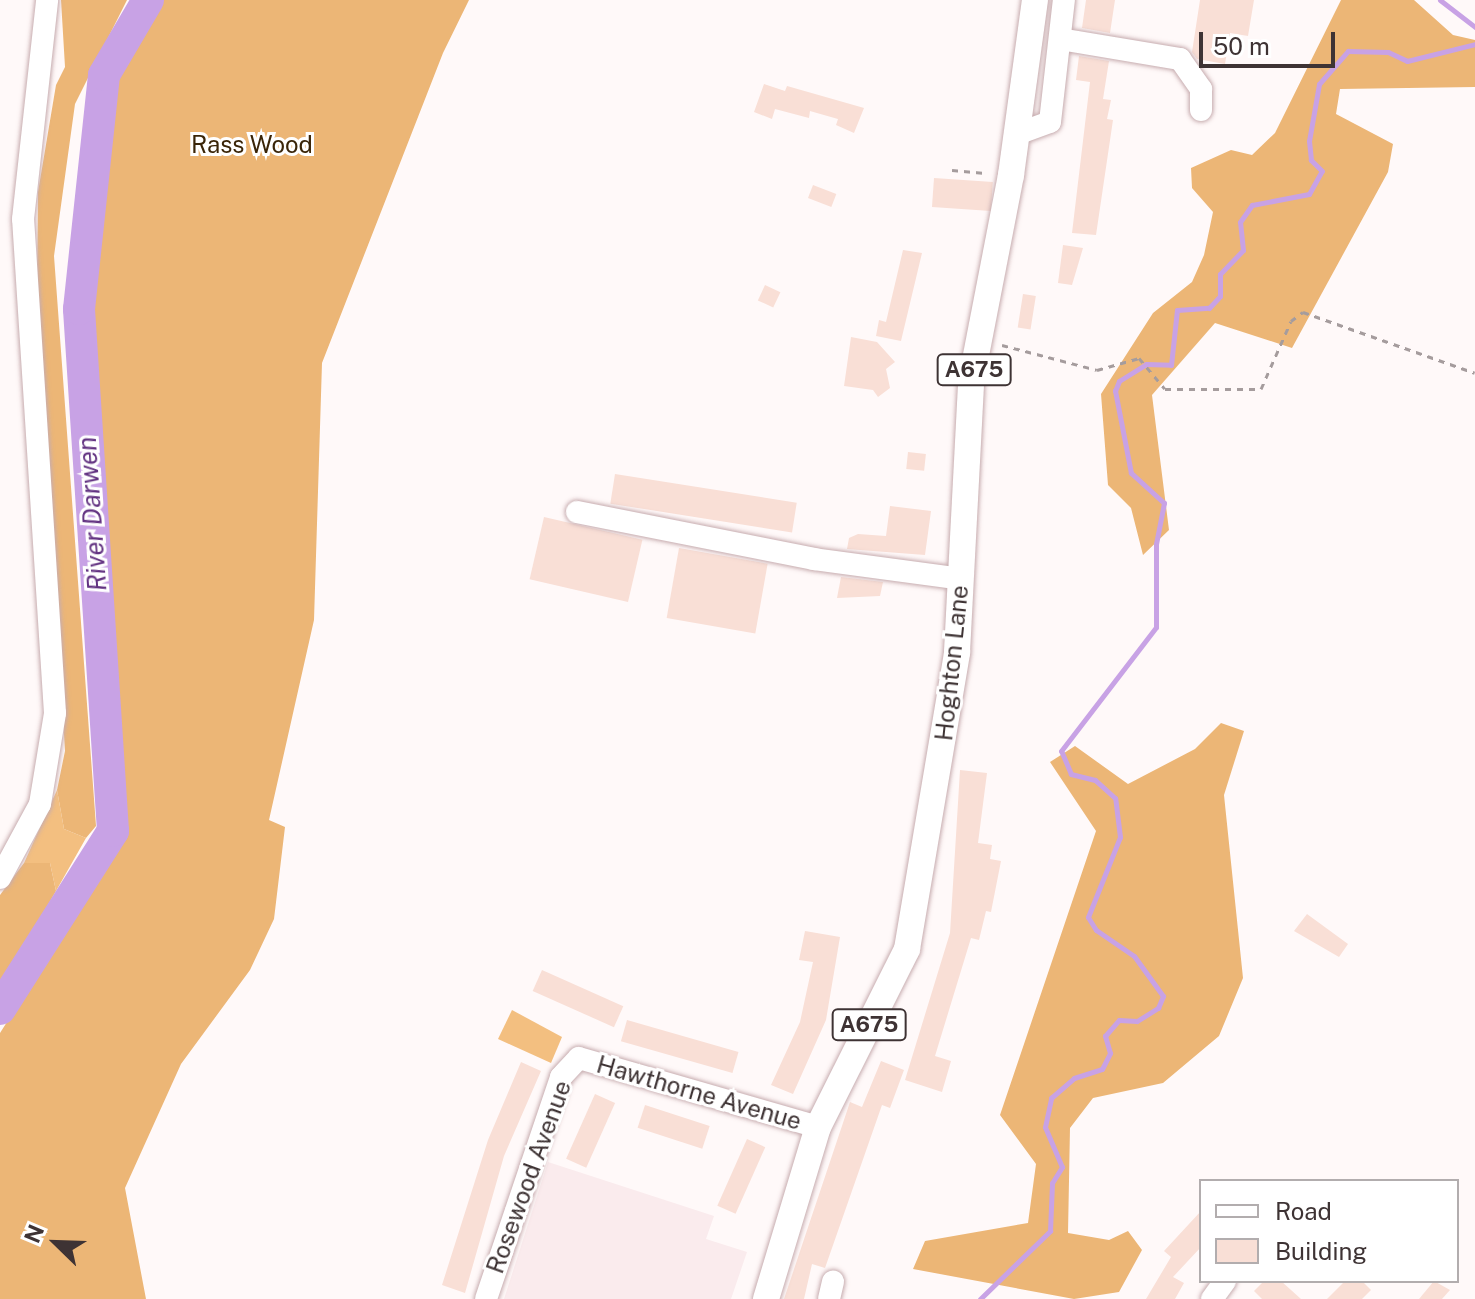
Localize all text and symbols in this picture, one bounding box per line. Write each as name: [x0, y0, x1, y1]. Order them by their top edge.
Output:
scale bar: [1203, 16, 1339, 66]
text: 50 m: [1213, 32, 1270, 60]
park label: Rass Wood: [191, 131, 313, 159]
road number: A675: [936, 352, 1012, 388]
water label: River Darwen: [71, 436, 113, 592]
street label: Hoghton Lane: [930, 584, 974, 742]
road number: A675: [831, 1007, 907, 1043]
street label: Hawthorne Avenue: [593, 1050, 805, 1136]
street label: Rosewood Avenue: [481, 1077, 577, 1277]
legend: [1199, 1179, 1459, 1283]
text: Road: [1275, 1197, 1332, 1225]
north arrow: [16, 1203, 96, 1283]
text: N: [19, 1221, 49, 1247]
text: Building: [1275, 1237, 1367, 1265]

